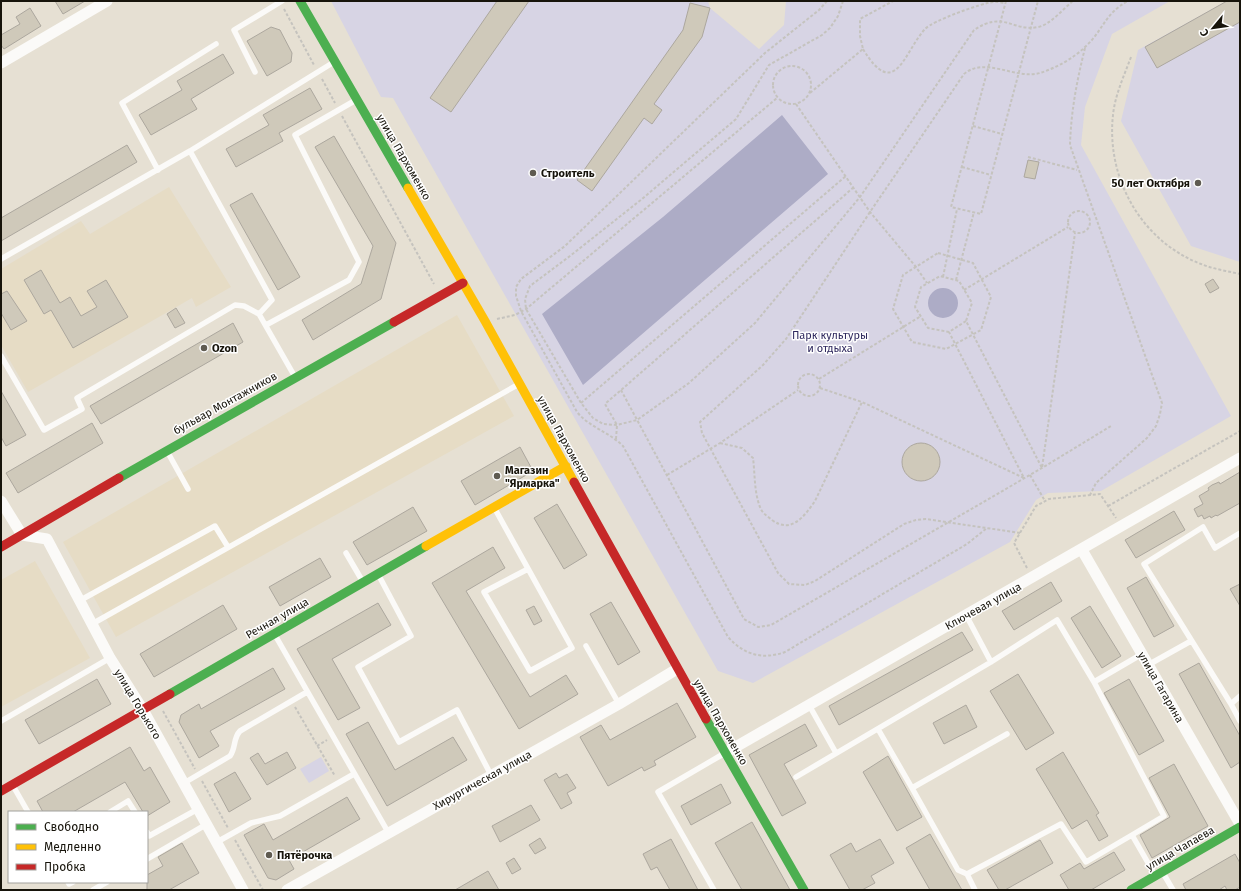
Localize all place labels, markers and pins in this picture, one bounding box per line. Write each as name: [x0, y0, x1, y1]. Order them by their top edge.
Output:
place label: Строитель: [541, 167, 595, 180]
marker: Строитель: [528, 168, 538, 178]
place label: 50 лет Октября: [1112, 177, 1190, 190]
marker: 50 лет Октября: [1193, 178, 1203, 188]
place label: Ozon: [212, 342, 237, 355]
marker: Ozon: [199, 343, 209, 353]
place label: Магазин "Ярмарка": [505, 464, 560, 490]
marker: Магазин "Ярмарка": [492, 471, 502, 481]
place label: Пятёрочка: [277, 849, 332, 862]
marker: Пятёрочка: [264, 850, 274, 860]

